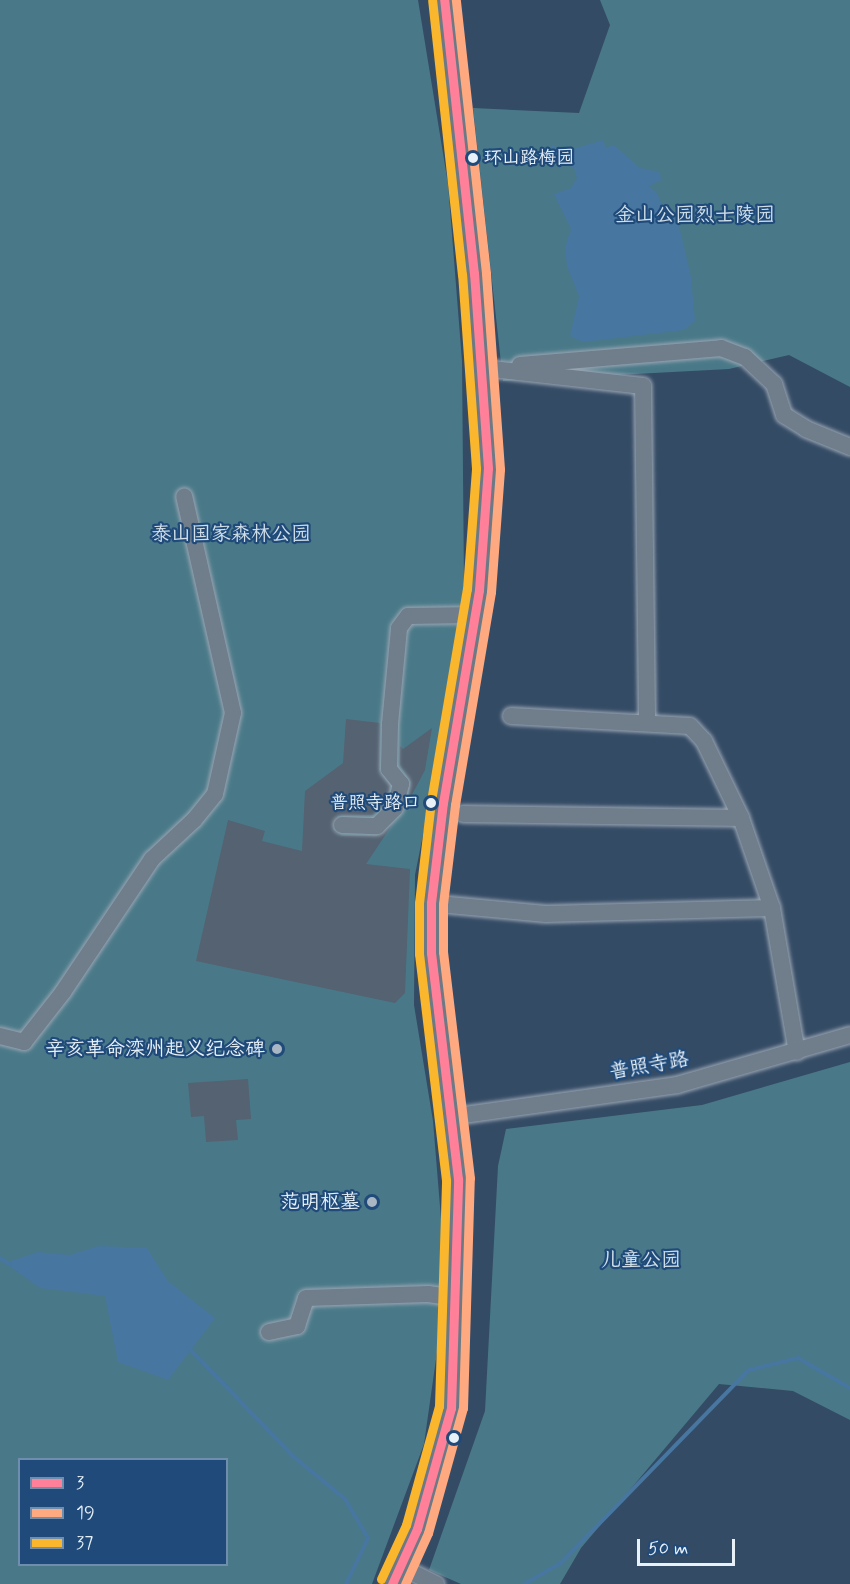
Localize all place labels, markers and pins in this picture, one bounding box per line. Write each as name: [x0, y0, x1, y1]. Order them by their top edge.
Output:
place label: 环山路梅园: [484, 147, 574, 169]
marker: 环山路梅园: [467, 152, 479, 164]
place label: 普照寺路口: [330, 792, 420, 814]
marker: 普照寺路口: [425, 797, 437, 809]
place label: 辛亥革命滦州起义纪念碑: [45, 1037, 265, 1061]
marker: 辛亥革命滦州起义纪念碑: [270, 1042, 284, 1056]
place label: 范明枢墓: [280, 1190, 360, 1214]
marker: 范明枢墓: [365, 1195, 379, 1209]
unlabelled marker: [448, 1432, 460, 1444]

